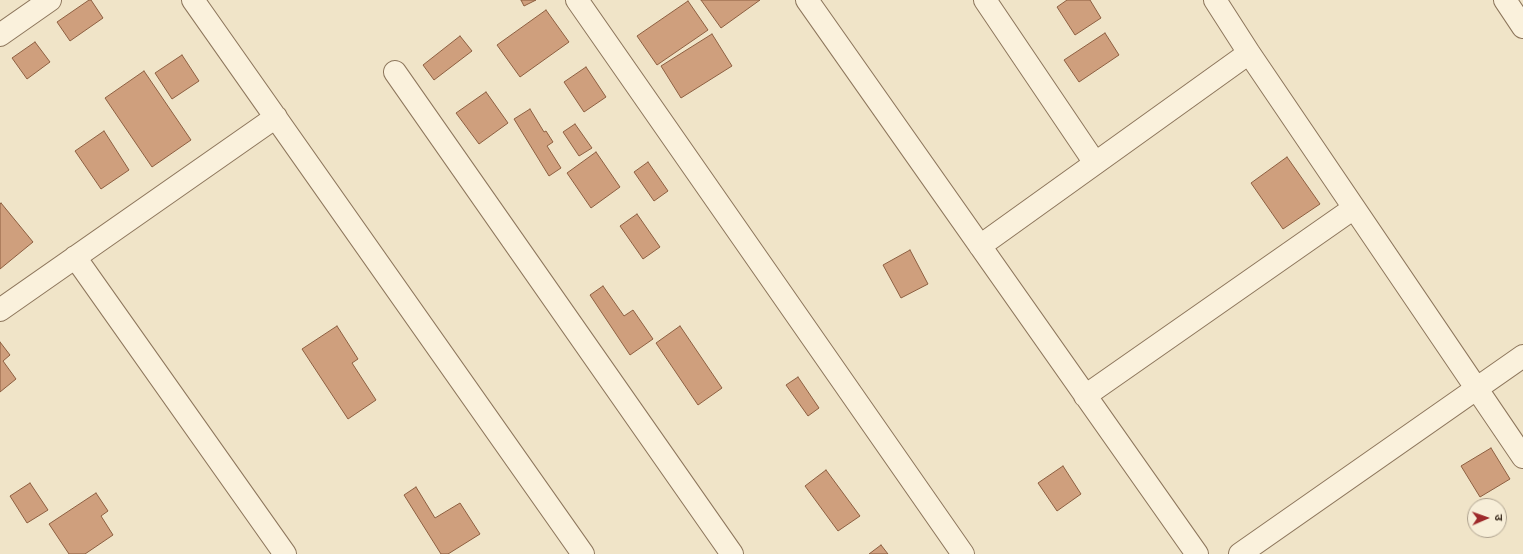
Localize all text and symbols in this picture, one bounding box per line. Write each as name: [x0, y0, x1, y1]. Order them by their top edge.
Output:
north arrow: [1467, 498, 1507, 538]
text: उ: [1491, 514, 1505, 521]

